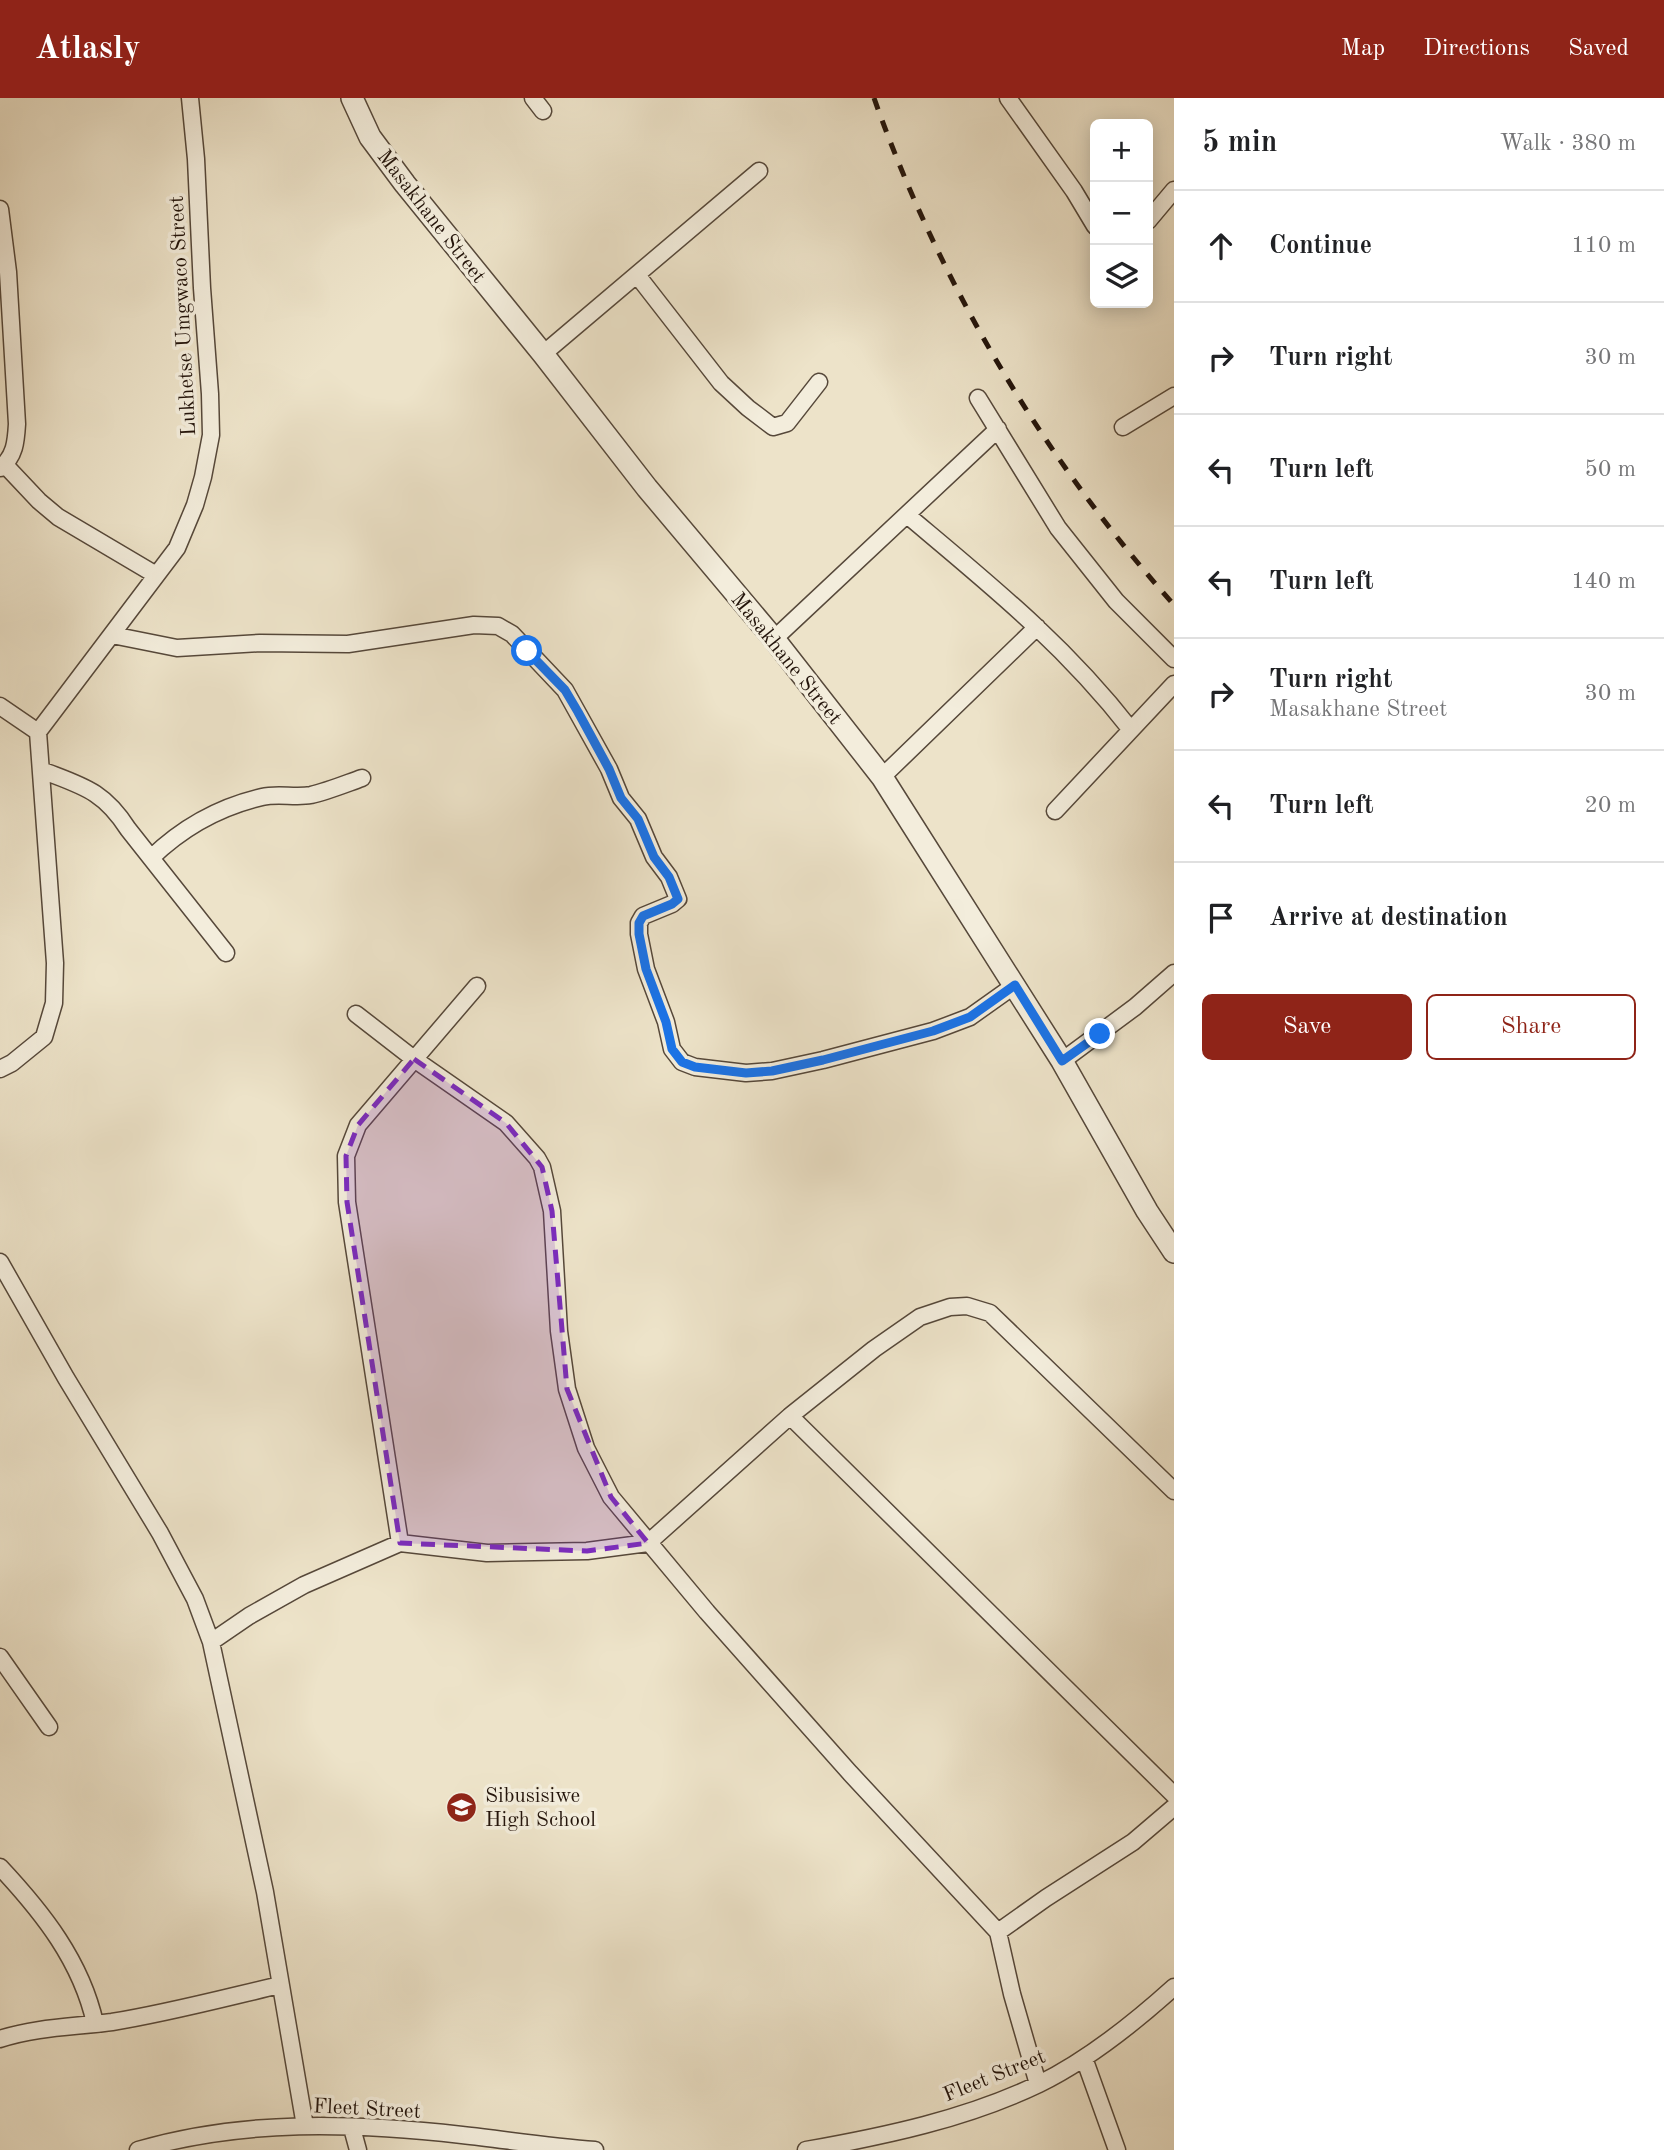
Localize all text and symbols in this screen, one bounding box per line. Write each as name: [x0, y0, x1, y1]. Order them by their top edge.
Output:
text: Atlasly: [35, 33, 140, 66]
text: Map: [1341, 37, 1385, 61]
text: Directions: [1423, 37, 1530, 61]
text: Saved: [1568, 37, 1629, 61]
map controls: [1090, 119, 1153, 308]
button: +: [1090, 119, 1153, 182]
text: 5 min: [1202, 128, 1277, 158]
text: Walk · 380 m: [1500, 132, 1636, 155]
street label: Masakhane Street: [372, 146, 489, 288]
button: −: [1090, 182, 1153, 245]
street label: Lukhetse Umgwaco Street: [167, 195, 200, 437]
icon: ahead: [1202, 227, 1240, 265]
text: Continue: [1269, 233, 1372, 259]
text: 110 m: [1571, 234, 1636, 257]
button: layers: [1090, 245, 1153, 308]
icon: right: [1202, 339, 1240, 377]
text: Turn right: [1269, 345, 1392, 371]
text: 30 m: [1585, 346, 1636, 369]
icon: left: [1202, 451, 1240, 489]
text: Turn left: [1269, 457, 1374, 483]
text: 50 m: [1585, 458, 1636, 481]
icon: left: [1202, 563, 1240, 601]
text: Turn left: [1269, 569, 1374, 595]
text: 140 m: [1571, 570, 1636, 593]
street label: Masakhane Street: [726, 589, 845, 729]
route start: [511, 635, 542, 666]
text: Turn right: [1269, 667, 1392, 693]
icon: right: [1202, 675, 1240, 713]
text: 30 m: [1585, 682, 1636, 705]
text: Masakhane Street: [1269, 698, 1447, 721]
icon: left: [1202, 787, 1240, 825]
text: Turn left: [1269, 793, 1374, 819]
text: 20 m: [1585, 794, 1636, 817]
icon: arrive: [1202, 899, 1240, 937]
text: Arrive at destination: [1269, 905, 1508, 931]
button: Save: [1202, 994, 1412, 1060]
button: Share: [1426, 994, 1636, 1060]
route end: [1084, 1018, 1115, 1049]
place label: Sibusisiwe High School: [485, 1786, 596, 1831]
school or university icon: Sibusisiwe High School: [445, 1790, 479, 1824]
street label: Fleet Street: [941, 2046, 1049, 2106]
street label: Fleet Street: [312, 2096, 421, 2123]

